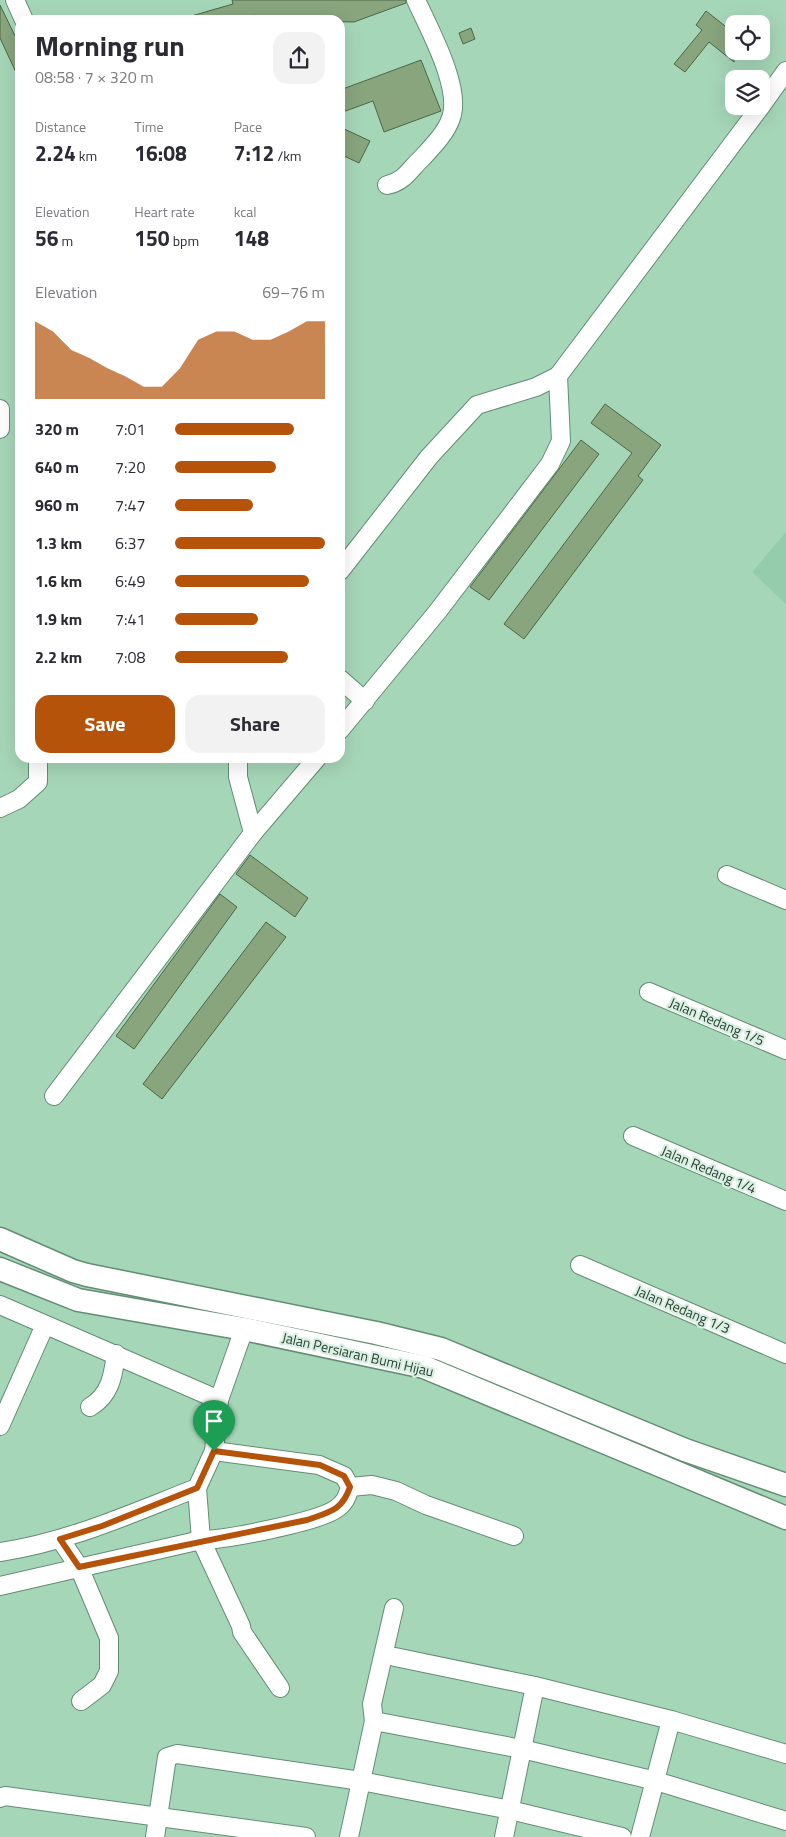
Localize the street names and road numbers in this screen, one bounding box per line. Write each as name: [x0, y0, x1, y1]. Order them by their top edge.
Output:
street label: Jalan Redang 1/5: [666, 992, 768, 1050]
street label: Jalan Redang 1/4: [658, 1140, 760, 1198]
street label: Jalan Redang 1/3: [632, 1280, 734, 1338]
street label: Jalan Persiaran Bumi Hijau: [280, 1326, 436, 1382]

